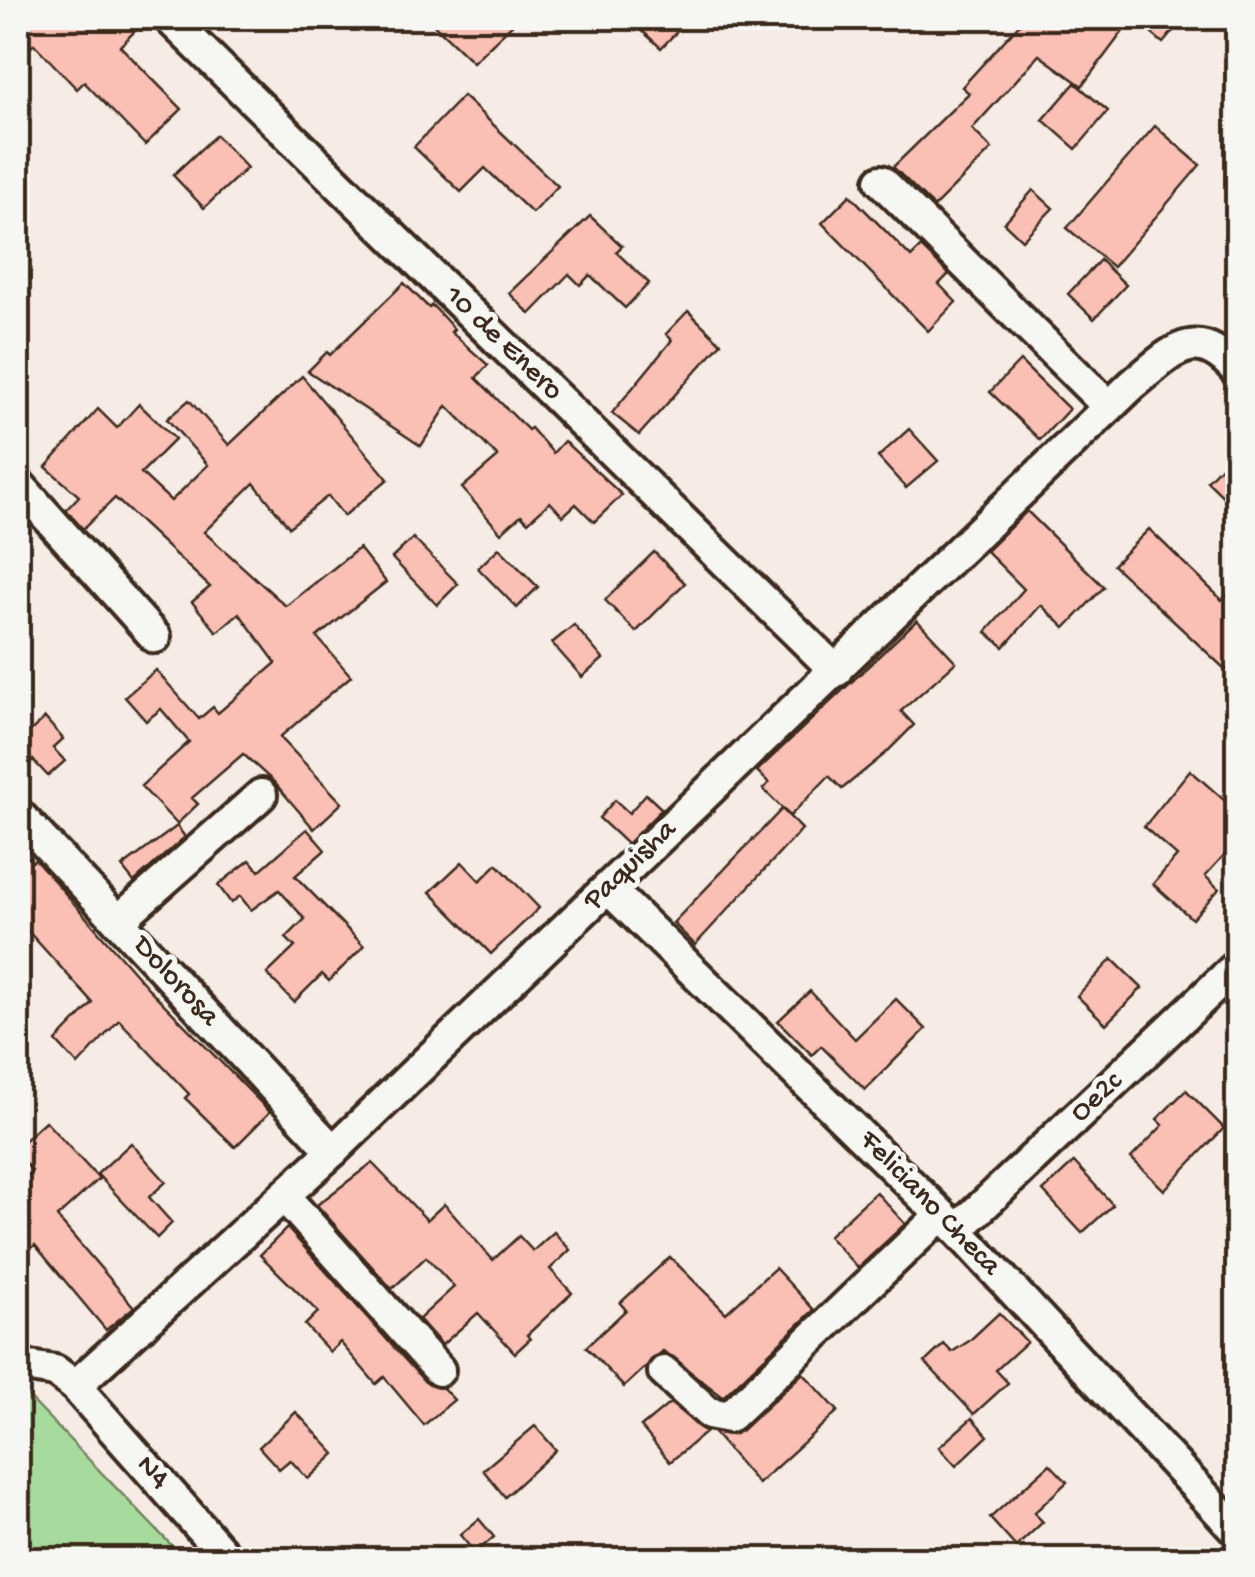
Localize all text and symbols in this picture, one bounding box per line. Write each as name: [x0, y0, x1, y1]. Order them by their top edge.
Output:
street label: 10 de Enero: [436, 278, 569, 409]
street label: Paquisha: [577, 812, 686, 919]
street label: Dolorosa: [123, 928, 227, 1036]
street label: Oe2c: [1064, 1064, 1132, 1131]
street label: Feliciano Checa: [850, 1123, 1008, 1285]
street label: N4: [128, 1449, 176, 1497]

